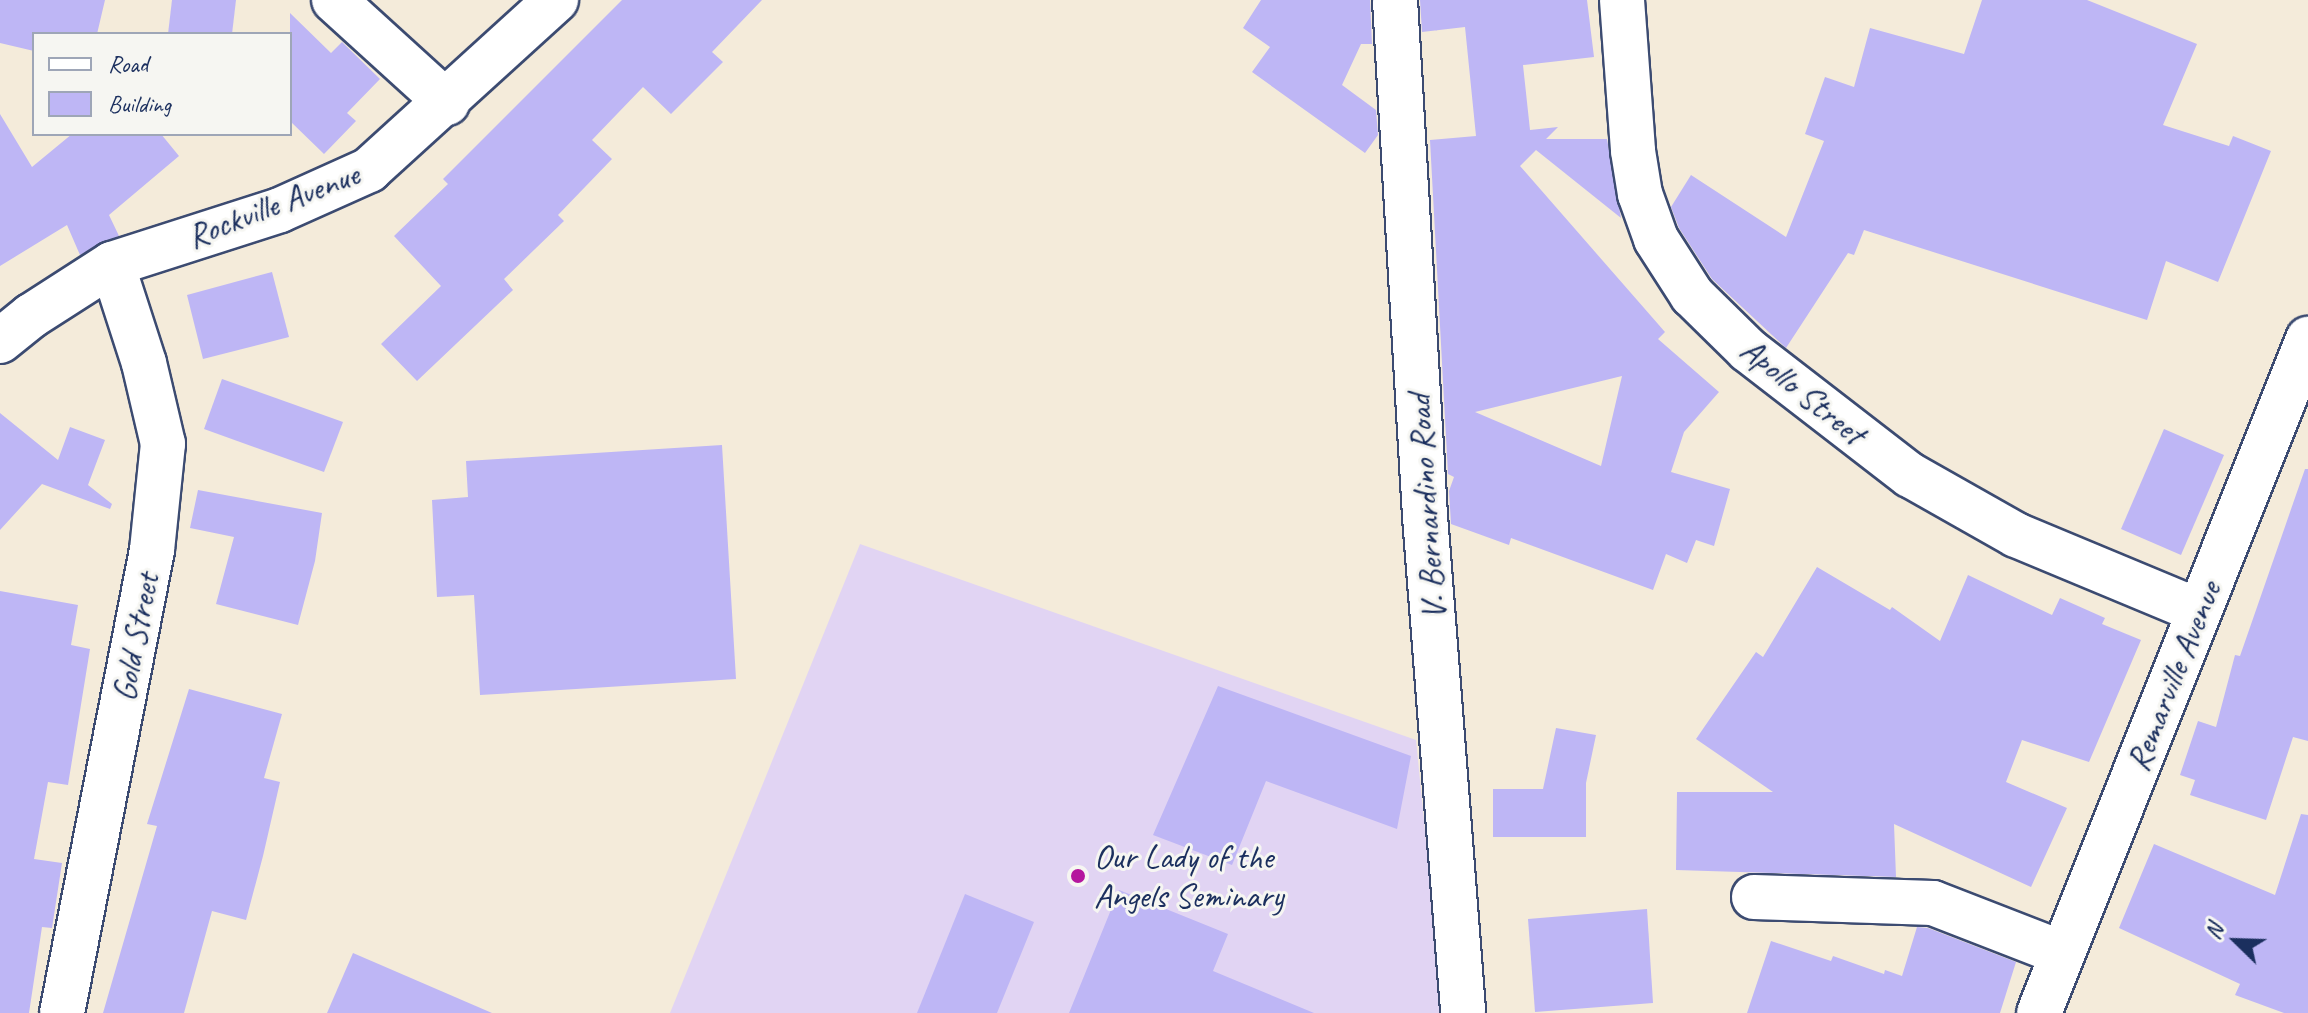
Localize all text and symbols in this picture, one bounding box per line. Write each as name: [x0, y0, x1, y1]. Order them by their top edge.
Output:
legend: [32, 32, 292, 136]
text: Road: [108, 49, 148, 79]
text: Building: [108, 89, 171, 119]
street label: Rockville Avenue: [181, 154, 365, 256]
street label: Apollo Street: [1733, 329, 1873, 453]
street label: V. Bernardino Road: [1398, 393, 1454, 621]
street label: Gold Street: [103, 569, 167, 705]
street label: Remarville Avenue: [2117, 575, 2229, 777]
place label: Our Lady of the Angels Seminary: [1094, 836, 1280, 916]
marker: Our Lady of the Angels Seminary: [1069, 867, 1087, 885]
north arrow: [2196, 901, 2276, 981]
text: N: [2198, 920, 2229, 943]

